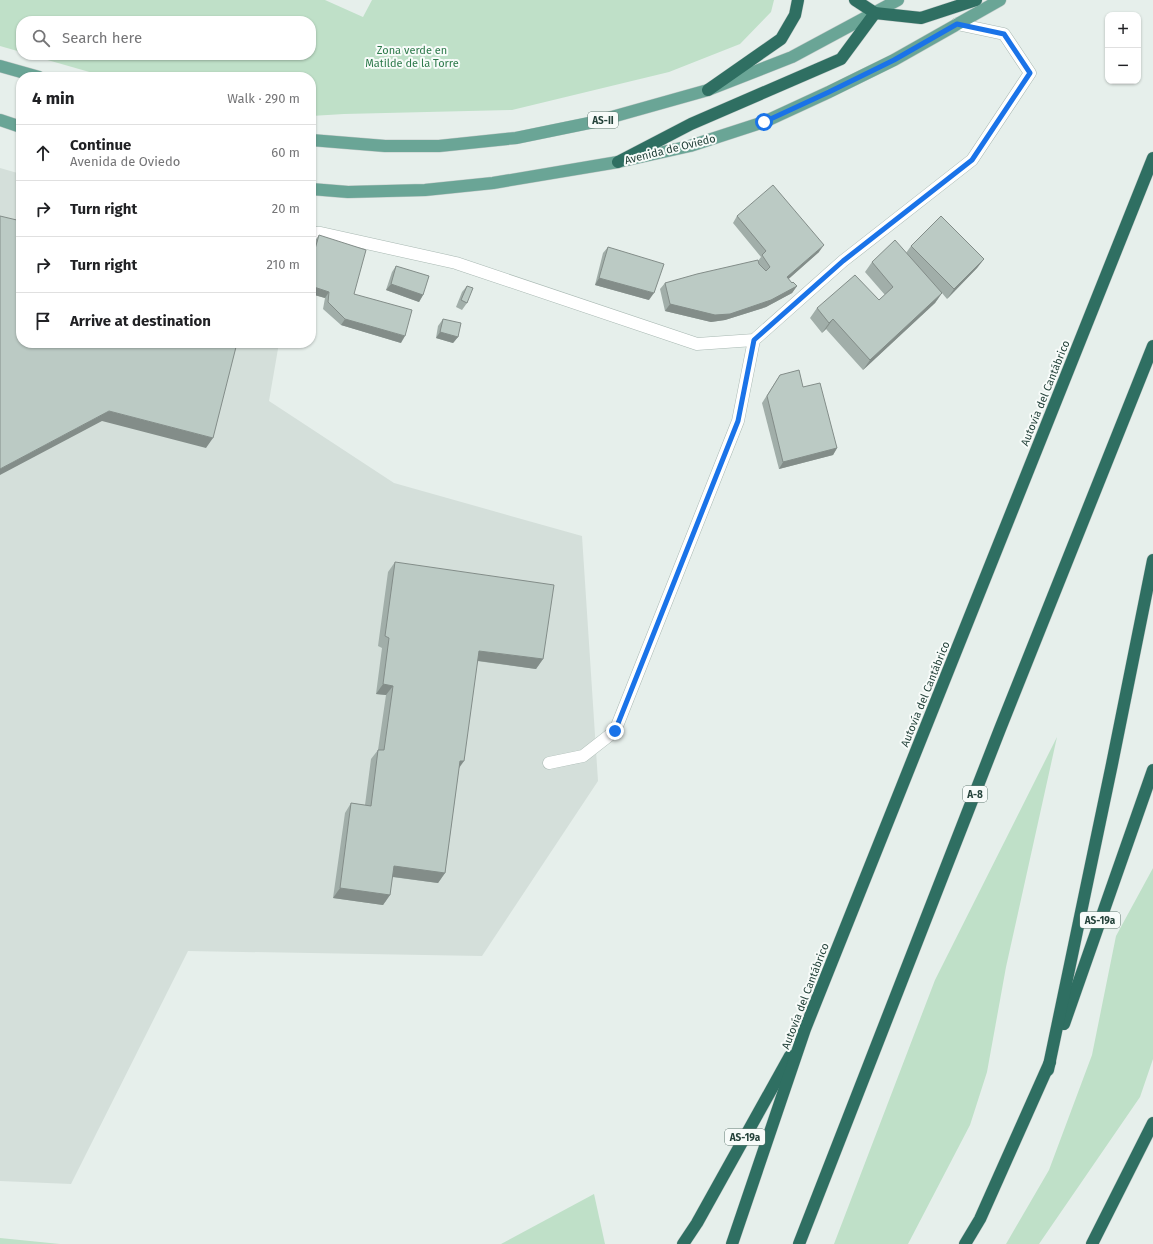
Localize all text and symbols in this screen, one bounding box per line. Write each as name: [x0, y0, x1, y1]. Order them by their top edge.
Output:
map controls: [1105, 12, 1141, 84]
button: +: [1105, 12, 1141, 48]
search box: [16, 16, 316, 60]
icon: search: [30, 27, 52, 49]
text: Search here: [62, 29, 142, 47]
park label: Zona verde en Matilde de la Torre: [365, 44, 459, 70]
button: −: [1105, 48, 1141, 84]
text: 4 min: [32, 88, 75, 109]
text: Walk · 290 m: [227, 91, 300, 106]
road number: AS-II: [588, 112, 618, 128]
route start: [755, 113, 773, 131]
street label: Avenida de Oviedo: [623, 132, 717, 167]
text: Continue: [70, 136, 131, 154]
icon: ahead: [32, 142, 54, 164]
text: 60 m: [271, 145, 300, 160]
text: Avenida de Oviedo: [70, 154, 180, 169]
icon: right: [32, 198, 54, 220]
text: Turn right: [70, 200, 137, 218]
text: 20 m: [272, 201, 300, 216]
icon: right: [32, 254, 54, 276]
text: Turn right: [70, 256, 137, 274]
text: 210 m: [266, 257, 300, 272]
icon: arrive: [32, 310, 54, 332]
text: Arrive at destination: [70, 312, 211, 330]
street label: Autovía del Cantábrico: [1018, 338, 1073, 448]
street label: Autovía del Cantábrico: [898, 639, 953, 749]
route end: [606, 722, 624, 740]
road number: A-8: [963, 786, 987, 802]
road number: AS-19a: [1080, 912, 1120, 928]
street label: Autovía del Cantábrico: [779, 941, 832, 1051]
road number: AS-19a: [725, 1129, 765, 1145]

